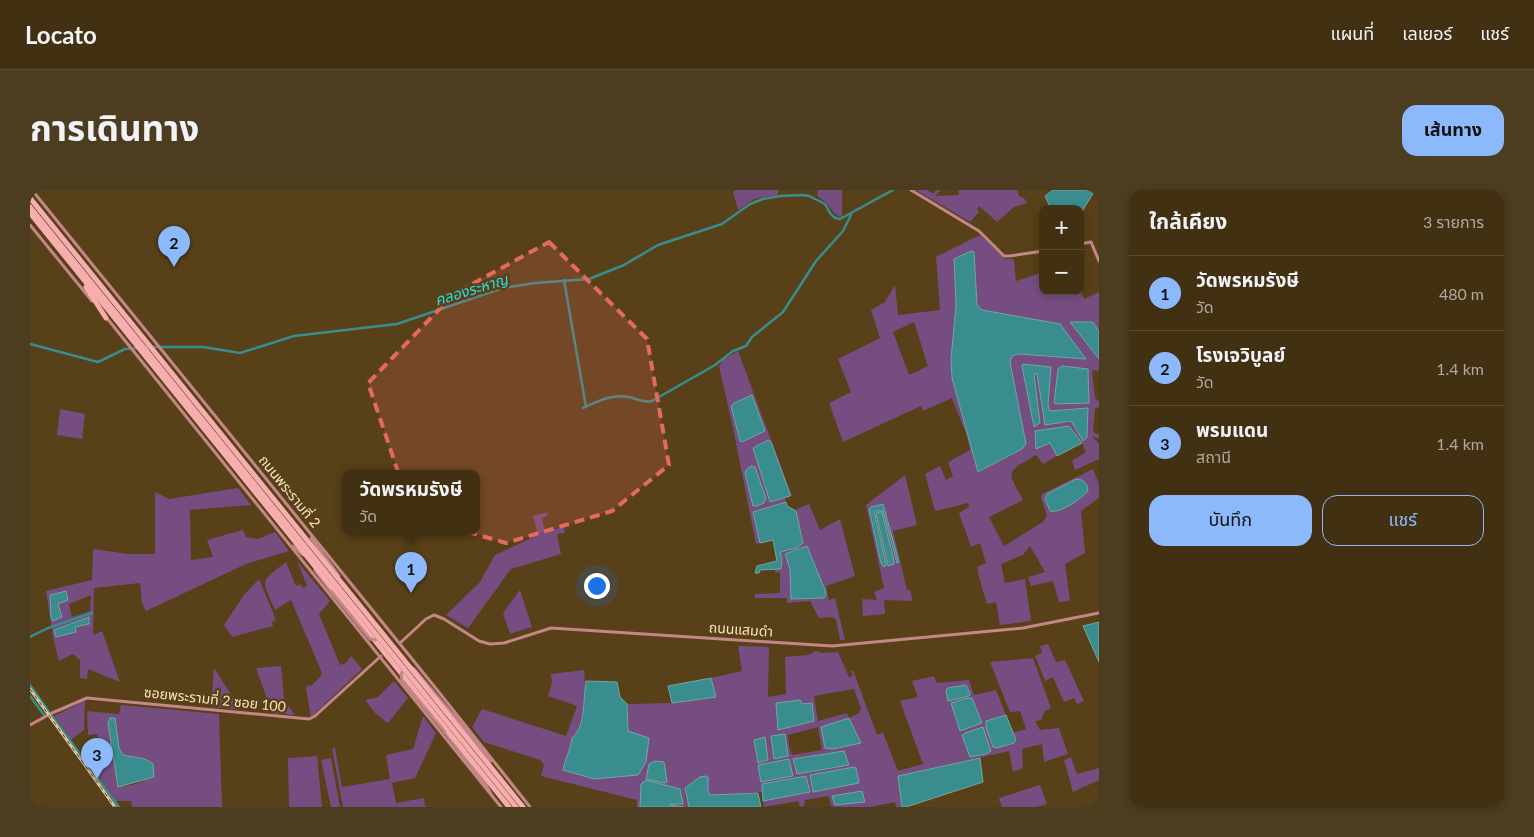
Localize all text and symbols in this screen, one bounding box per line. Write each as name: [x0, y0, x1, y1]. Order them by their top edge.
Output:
text: Locato: [25, 20, 97, 49]
text: แผนที่: [1330, 22, 1374, 44]
text: เลเยอร์: [1402, 22, 1452, 44]
text: แชร์: [1480, 22, 1509, 44]
button: เส้นทาง: [1402, 105, 1504, 156]
text: การเดินทาง: [30, 106, 199, 148]
map controls: [1039, 205, 1084, 295]
button: +: [1039, 205, 1084, 250]
text: ใกล้เคียง: [1149, 208, 1227, 233]
text: 3 รายการ: [1423, 212, 1484, 231]
pin: 2: [158, 226, 190, 267]
button: −: [1039, 250, 1084, 295]
text: วัดพรหมรังษี: [1196, 268, 1299, 291]
water label: คลองระหาญ: [432, 269, 511, 309]
text: 1: [1160, 284, 1170, 303]
text: 480 m: [1439, 284, 1484, 303]
text: วัด: [1196, 297, 1214, 316]
text: โรงเจวิบูลย์: [1196, 343, 1285, 366]
text: 2: [1160, 359, 1170, 378]
text: 1.4 km: [1436, 359, 1484, 378]
text: วัด: [1196, 372, 1214, 391]
text: พรมแดน: [1196, 418, 1268, 441]
text: 3: [1160, 434, 1170, 453]
text: 1.4 km: [1436, 434, 1484, 453]
text: สถานี: [1196, 447, 1231, 466]
street label: ถนนพระรามที่ 2: [256, 451, 325, 531]
popup: [342, 470, 480, 535]
text: วัดพรหมรังษี: [359, 477, 463, 500]
button: บันทึก: [1149, 495, 1312, 546]
button: แชร์: [1322, 495, 1484, 546]
text: วัด: [359, 506, 377, 525]
pin: 1: [395, 552, 427, 593]
your location: [584, 573, 610, 599]
street label: ถนนแสมดำ: [708, 618, 774, 640]
street label: ซอยพระรามที่ 2 ซอย 100: [143, 682, 287, 715]
pin: 3: [81, 738, 113, 779]

